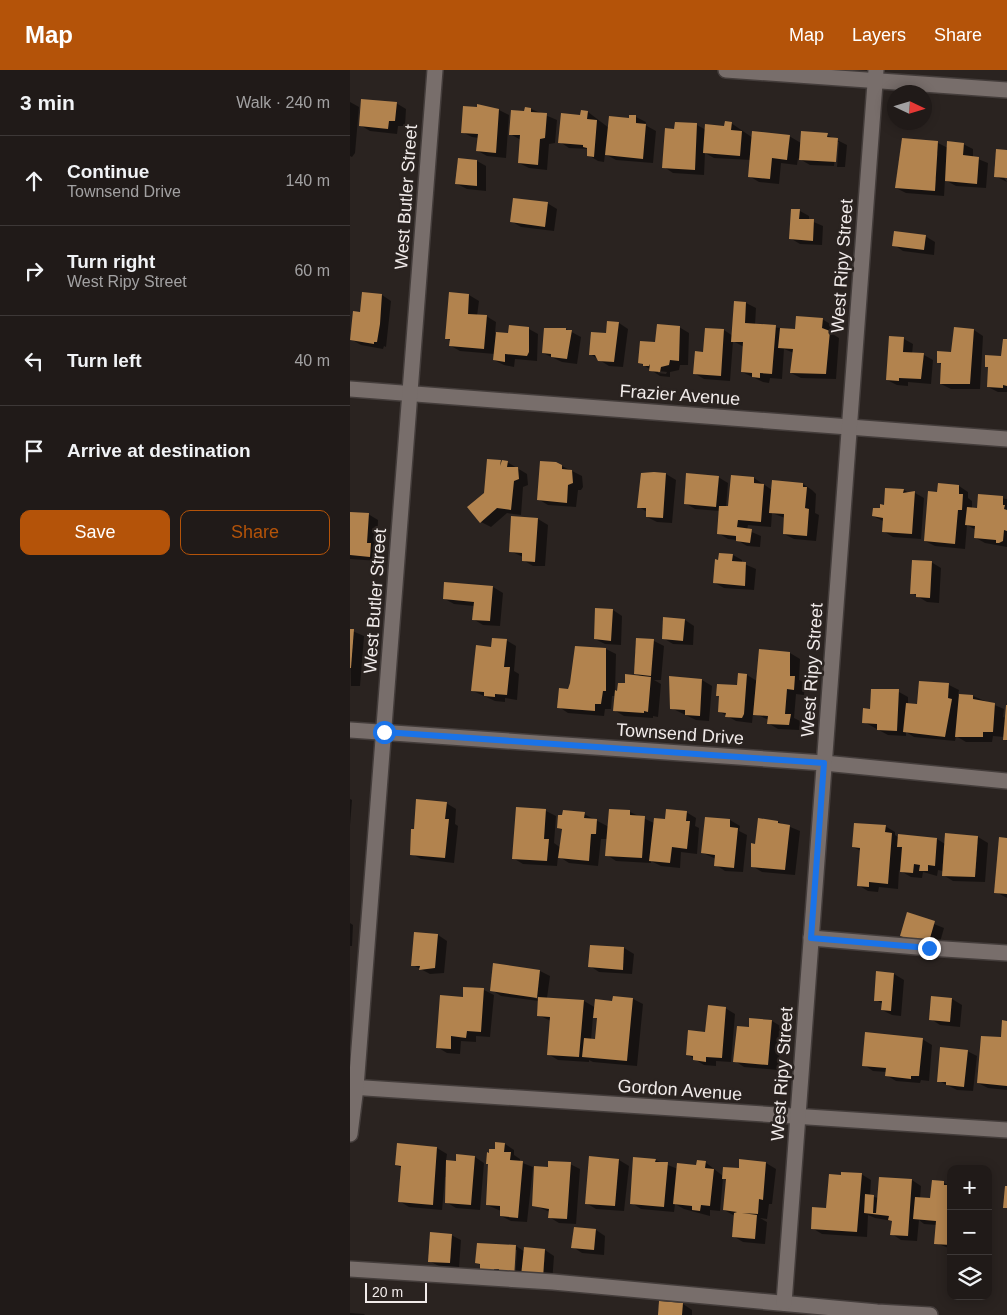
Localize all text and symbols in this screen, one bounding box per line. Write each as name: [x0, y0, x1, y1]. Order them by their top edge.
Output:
text: Map: [25, 21, 73, 48]
text: Map: [789, 25, 824, 45]
text: Layers: [852, 25, 906, 45]
text: Share: [934, 25, 982, 45]
north arrow: [887, 85, 932, 130]
text: 3 min: [20, 91, 75, 114]
text: Walk · 240 m: [236, 94, 330, 111]
street label: West Butler Street: [391, 124, 421, 270]
text: Continue: [67, 161, 149, 182]
icon: ahead: [20, 167, 48, 195]
text: 140 m: [286, 172, 330, 189]
text: Townsend Drive: [67, 183, 181, 200]
street label: West Ripy Street: [827, 198, 857, 334]
text: Turn right: [67, 251, 155, 272]
icon: right: [20, 257, 48, 285]
text: 60 m: [294, 262, 330, 279]
text: West Ripy Street: [67, 273, 187, 290]
icon: left: [20, 347, 48, 375]
text: Turn left: [67, 350, 142, 371]
text: 40 m: [294, 352, 330, 369]
street label: Frazier Avenue: [619, 381, 741, 409]
icon: arrive: [20, 437, 48, 465]
text: Arrive at destination: [67, 440, 251, 461]
button: Save: [20, 510, 170, 555]
button: Share: [180, 510, 330, 555]
street label: West Butler Street: [360, 528, 390, 674]
street label: West Ripy Street: [797, 602, 827, 738]
street label: Townsend Drive: [615, 720, 745, 748]
route start: [373, 721, 396, 744]
route end: [918, 937, 941, 960]
street label: West Ripy Street: [767, 1006, 797, 1142]
street label: Gordon Avenue: [617, 1076, 743, 1104]
map controls: [947, 1165, 992, 1300]
button: +: [947, 1165, 992, 1210]
button: −: [947, 1210, 992, 1255]
button: layers: [947, 1255, 992, 1300]
scale bar: [365, 1280, 428, 1303]
text: 20 m: [372, 1284, 403, 1300]

